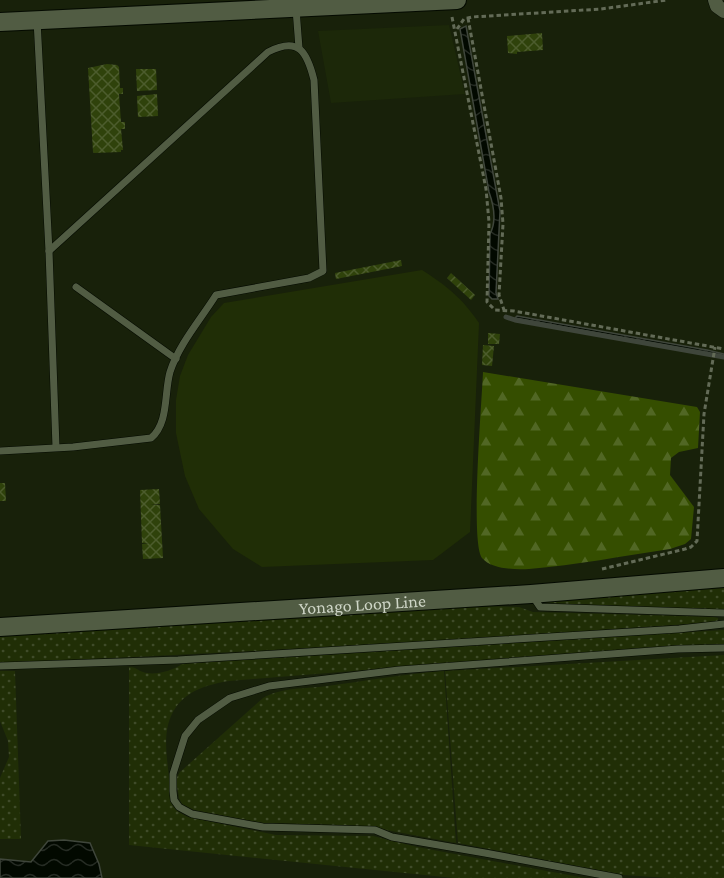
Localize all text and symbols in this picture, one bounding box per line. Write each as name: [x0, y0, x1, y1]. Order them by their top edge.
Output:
street label: Yonago Loop Line: [298, 591, 426, 618]

